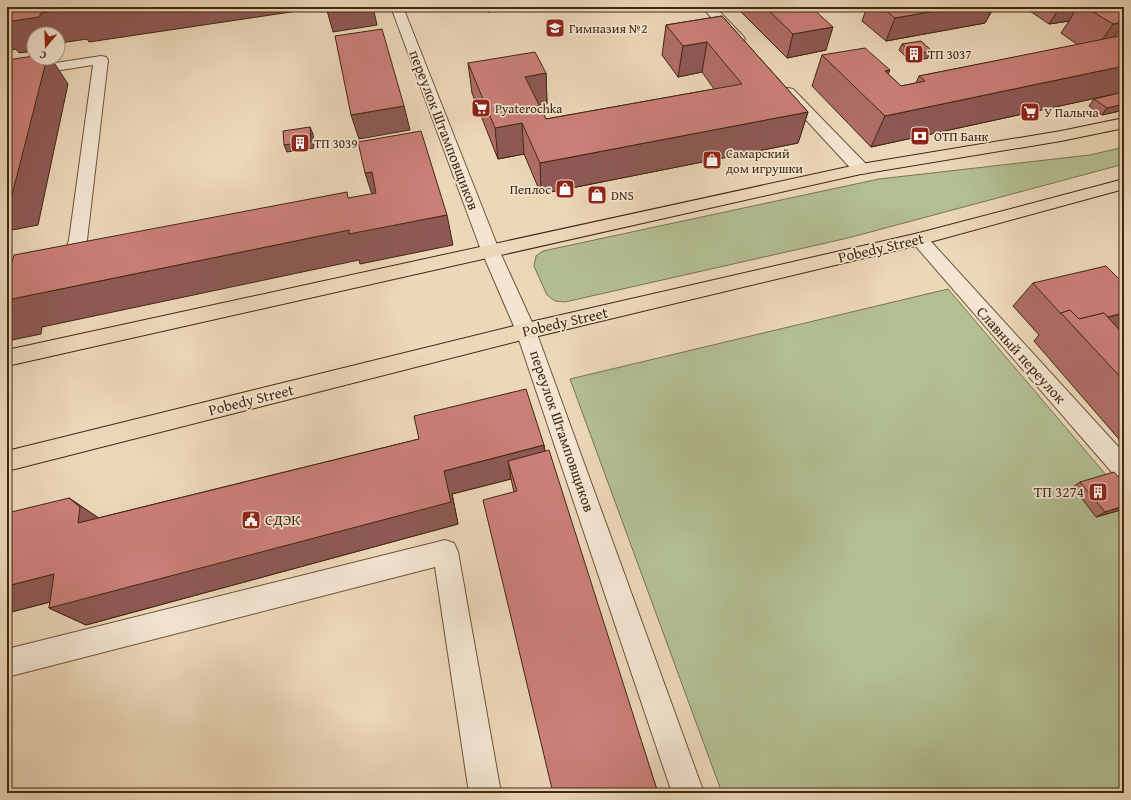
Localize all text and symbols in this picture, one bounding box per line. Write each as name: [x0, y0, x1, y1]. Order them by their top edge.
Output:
school or university icon: Гимназия №2: [544, 17, 566, 39]
place label: Гимназия №2: [569, 19, 647, 38]
north arrow: [26, 26, 66, 66]
building icon: ТП 3037: [903, 43, 925, 65]
place label: ТП 3037: [928, 45, 972, 64]
text: С: [37, 47, 48, 64]
street label: переулок Штамповщиков: [404, 47, 485, 213]
supermarket icon: Pyaterochka: [470, 97, 492, 119]
place label: Pyaterochka: [495, 99, 563, 118]
supermarket icon: У Палыча: [1019, 101, 1041, 123]
place label: У Палыча: [1044, 103, 1100, 122]
bank icon: ОТП Банк: [909, 125, 931, 147]
place label: ОТП Банк: [934, 127, 989, 146]
building icon: ТП 3039: [289, 132, 311, 154]
place label: ТП 3039: [314, 134, 358, 153]
place label: Самарский дом игрушки: [726, 144, 803, 178]
shop icon: Самарский дом игрушки: [701, 149, 723, 171]
shop icon: Пеплос: [554, 178, 576, 200]
place label: Пеплос: [510, 180, 551, 199]
shop icon: DNS: [586, 184, 608, 206]
place label: DNS: [611, 186, 634, 205]
street label: Pobedy Street: [836, 227, 926, 268]
street label: Pobedy Street: [520, 301, 610, 342]
street label: Славный переулок: [972, 301, 1071, 408]
street label: переулок Штамповщиков: [525, 347, 600, 514]
street label: Pobedy Street: [206, 379, 296, 420]
place label: ТП 3274: [1034, 481, 1084, 502]
building icon: ТП 3274: [1087, 481, 1109, 503]
public building icon: СДЭК: [240, 509, 262, 531]
place label: СДЭК: [265, 509, 301, 530]

